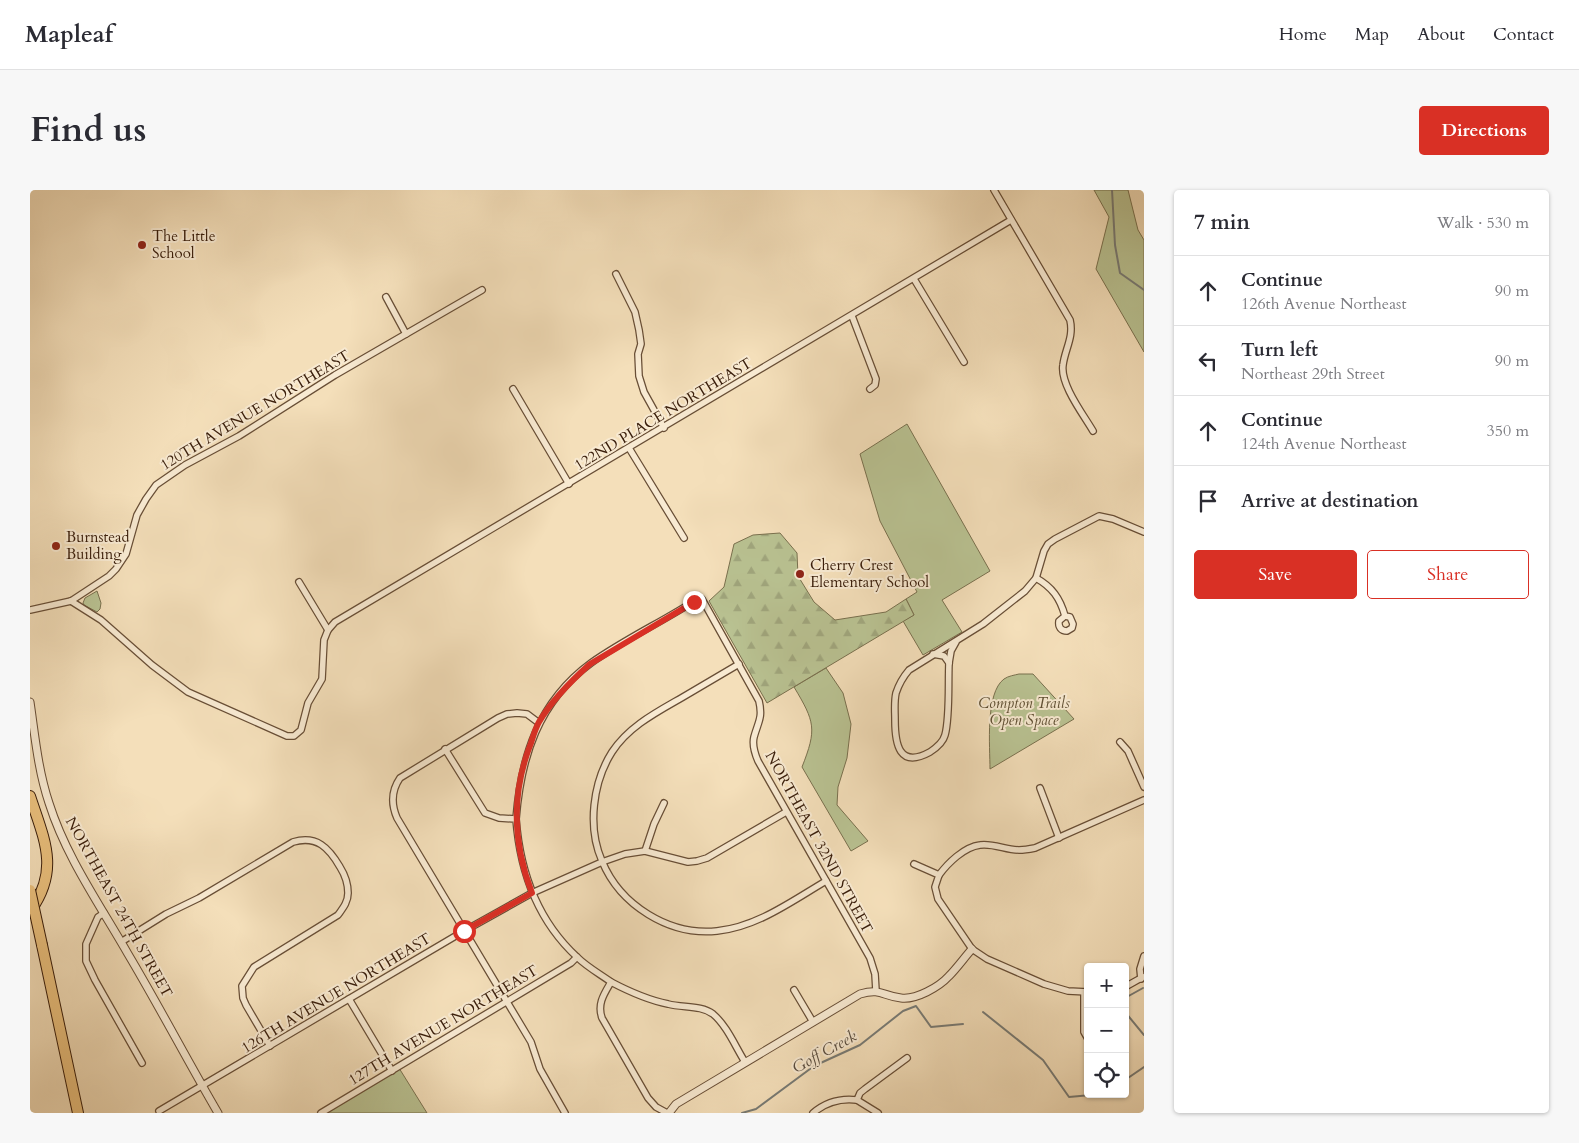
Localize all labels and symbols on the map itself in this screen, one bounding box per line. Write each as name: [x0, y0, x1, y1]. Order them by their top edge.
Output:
place label: The Little School: [152, 226, 216, 263]
marker: The Little School: [136, 239, 148, 251]
street label: 120TH AVENUE NORTHEAST: [156, 345, 354, 475]
street label: 122ND PLACE NORTHEAST: [571, 353, 755, 475]
place label: Burnstead Building: [66, 527, 129, 564]
marker: Burnstead Building: [50, 540, 62, 552]
place label: Cherry Crest Elementary School: [810, 555, 929, 592]
marker: Cherry Crest Elementary School: [794, 568, 806, 580]
route end: [683, 591, 706, 614]
park label: Compton Trails Open Space: [978, 693, 1070, 730]
street label: NORTHEAST 32ND STREET: [761, 748, 877, 936]
street label: NORTHEAST 24TH STREET: [61, 813, 177, 1001]
route start: [453, 920, 476, 943]
street label: 126TH AVENUE NORTHEAST: [237, 928, 435, 1058]
street label: 127TH AVENUE NORTHEAST: [344, 960, 542, 1090]
water label: Goff Creek: [788, 1025, 861, 1079]

